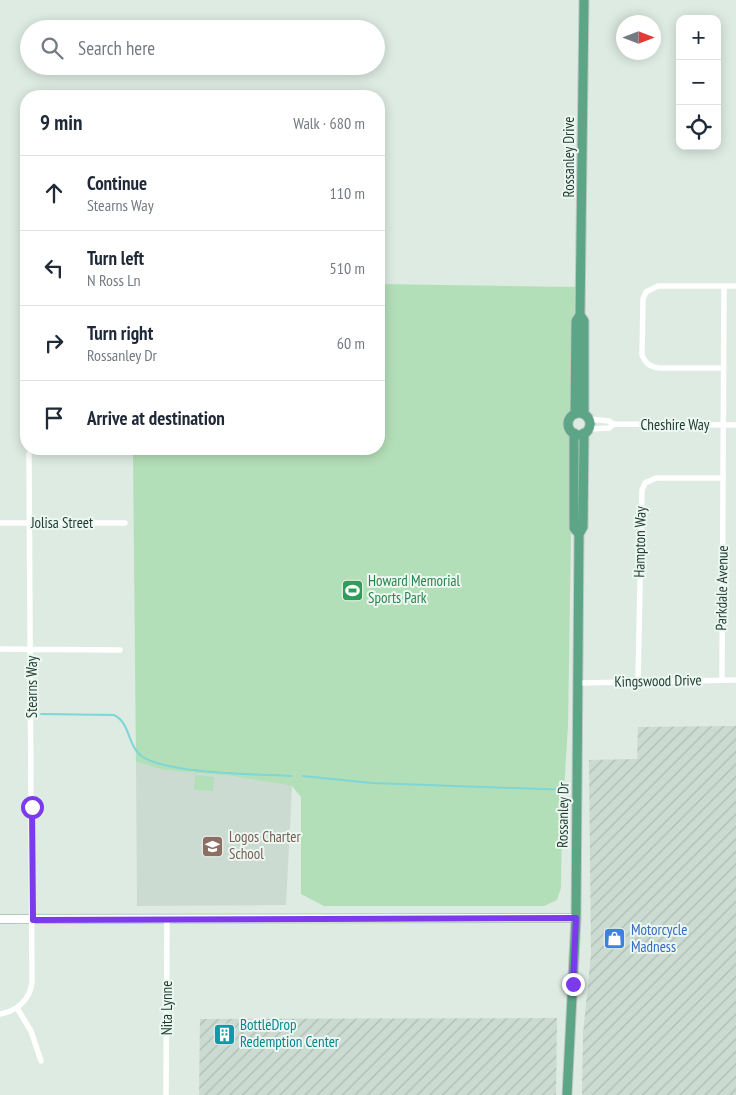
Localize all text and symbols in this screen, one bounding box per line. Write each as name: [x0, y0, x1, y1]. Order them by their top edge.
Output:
north arrow: [616, 15, 661, 60]
map controls: [676, 15, 721, 150]
button: +: [676, 15, 721, 60]
search box: [20, 20, 385, 75]
icon: search: [38, 34, 66, 62]
text: Search here: [78, 36, 155, 60]
button: −: [676, 60, 721, 105]
button: locate: [676, 105, 721, 150]
text: 9 min: [40, 109, 82, 136]
text: Walk · 680 m: [293, 113, 365, 133]
street label: Rossanley Drive: [559, 117, 578, 197]
text: Continue: [87, 171, 147, 195]
icon: ahead: [40, 179, 68, 207]
text: 110 m: [330, 183, 365, 203]
text: Stearns Way: [87, 195, 154, 215]
text: Turn left: [87, 246, 144, 270]
icon: left: [40, 254, 68, 282]
text: 510 m: [330, 258, 365, 278]
text: N Ross Ln: [87, 270, 141, 290]
text: Turn right: [87, 321, 153, 345]
icon: right: [40, 329, 68, 357]
text: 60 m: [337, 333, 365, 353]
text: Rossanley Dr: [87, 345, 157, 365]
icon: arrive: [40, 404, 68, 432]
text: Arrive at destination: [87, 406, 225, 430]
street label: Cheshire Way: [640, 415, 710, 434]
street label: Hampton Way: [629, 506, 650, 578]
street label: Jolisa Street: [30, 513, 93, 532]
street label: Parkdale Avenue: [711, 545, 732, 631]
place label: Howard Memorial Sports Park: [368, 571, 460, 607]
sports icon: Howard Memorial Sports Park: [340, 578, 364, 602]
street label: Stearns Way: [22, 655, 41, 718]
street label: Kingswood Drive: [614, 670, 702, 691]
street label: Rossanley Dr: [552, 781, 573, 848]
route start: [21, 796, 44, 819]
place label: Logos Charter School: [229, 827, 301, 863]
school or university icon: Logos Charter School: [201, 834, 225, 858]
place label: Motorcycle Madness: [631, 920, 688, 956]
shop icon: Motorcycle Madness: [603, 927, 627, 951]
route end: [562, 973, 585, 996]
street label: Nita Lynne: [157, 981, 176, 1035]
place label: BottleDrop Redemption Center: [240, 1015, 340, 1051]
building icon: BottleDrop Redemption Center: [212, 1022, 236, 1046]

